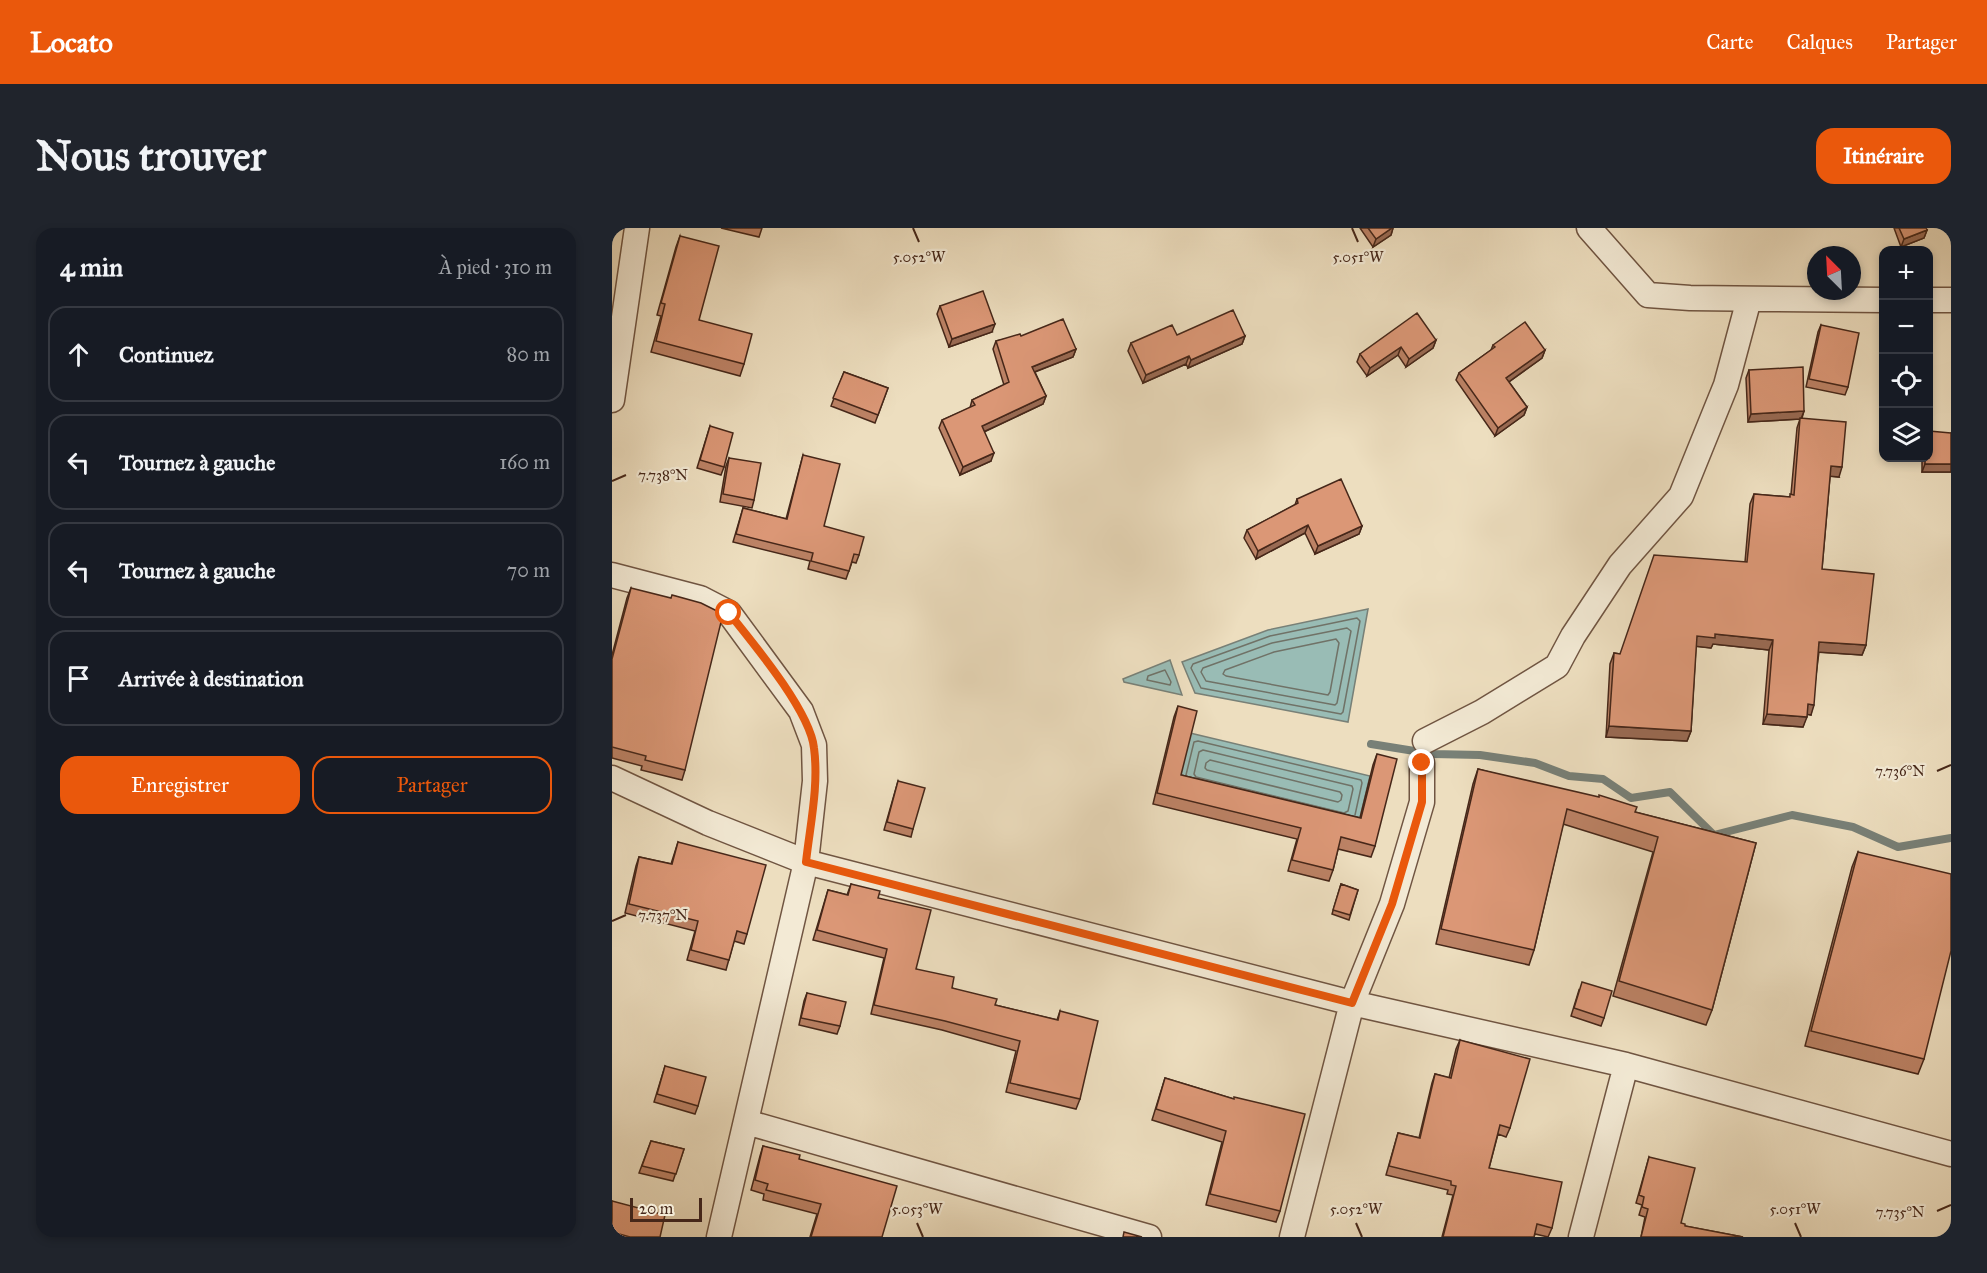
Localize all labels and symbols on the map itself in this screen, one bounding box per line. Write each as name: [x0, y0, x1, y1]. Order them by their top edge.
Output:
north arrow: [1807, 246, 1861, 300]
text: 5.052°W: [893, 248, 946, 266]
text: 5.051°W: [1332, 248, 1384, 266]
text: 7.738°N: [638, 466, 688, 484]
route start: [715, 599, 741, 625]
route end: [1408, 749, 1434, 775]
text: 7.736°N: [1875, 762, 1925, 780]
text: 7.737°N: [638, 906, 688, 924]
scale bar: [630, 1195, 702, 1222]
text: 5.053°W: [891, 1200, 943, 1218]
text: 5.052°W: [1330, 1200, 1383, 1218]
text: 5.051°W: [1769, 1200, 1821, 1218]
text: 7.735°N: [1875, 1203, 1925, 1221]

